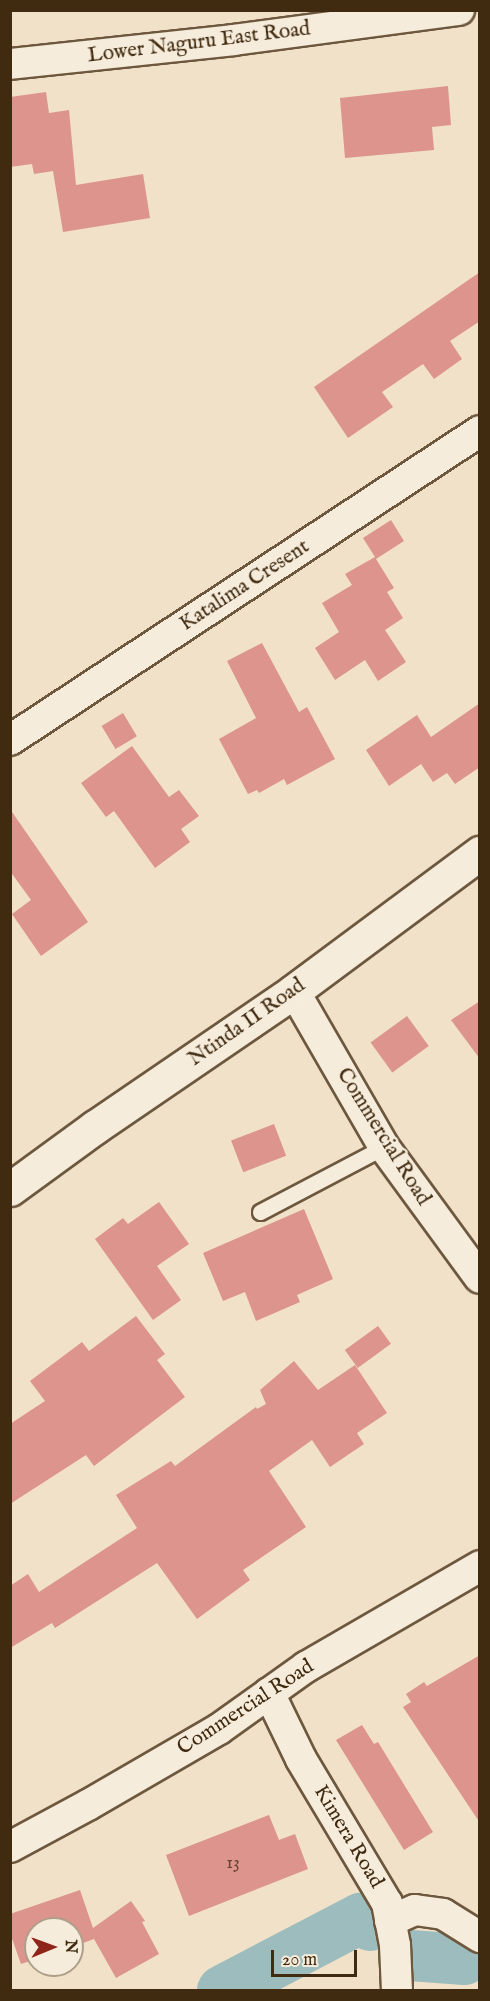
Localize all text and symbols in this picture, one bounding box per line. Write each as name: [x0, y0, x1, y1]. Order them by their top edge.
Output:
street label: Lower Naguru East Road: [86, 17, 312, 69]
street label: Katalima Cresent: [175, 535, 315, 637]
street label: Ntinda II Road: [184, 973, 310, 1073]
street label: Commercial Road: [331, 1064, 435, 1210]
street label: Commercial Road: [173, 1655, 319, 1761]
street label: Kimera Road: [307, 1781, 389, 1893]
house number: 13: [226, 1853, 240, 1875]
north arrow: [24, 1917, 84, 1977]
scale bar: [274, 1938, 360, 1976]
text: N: [60, 1940, 80, 1954]
text: 20 m: [282, 1949, 317, 1972]

